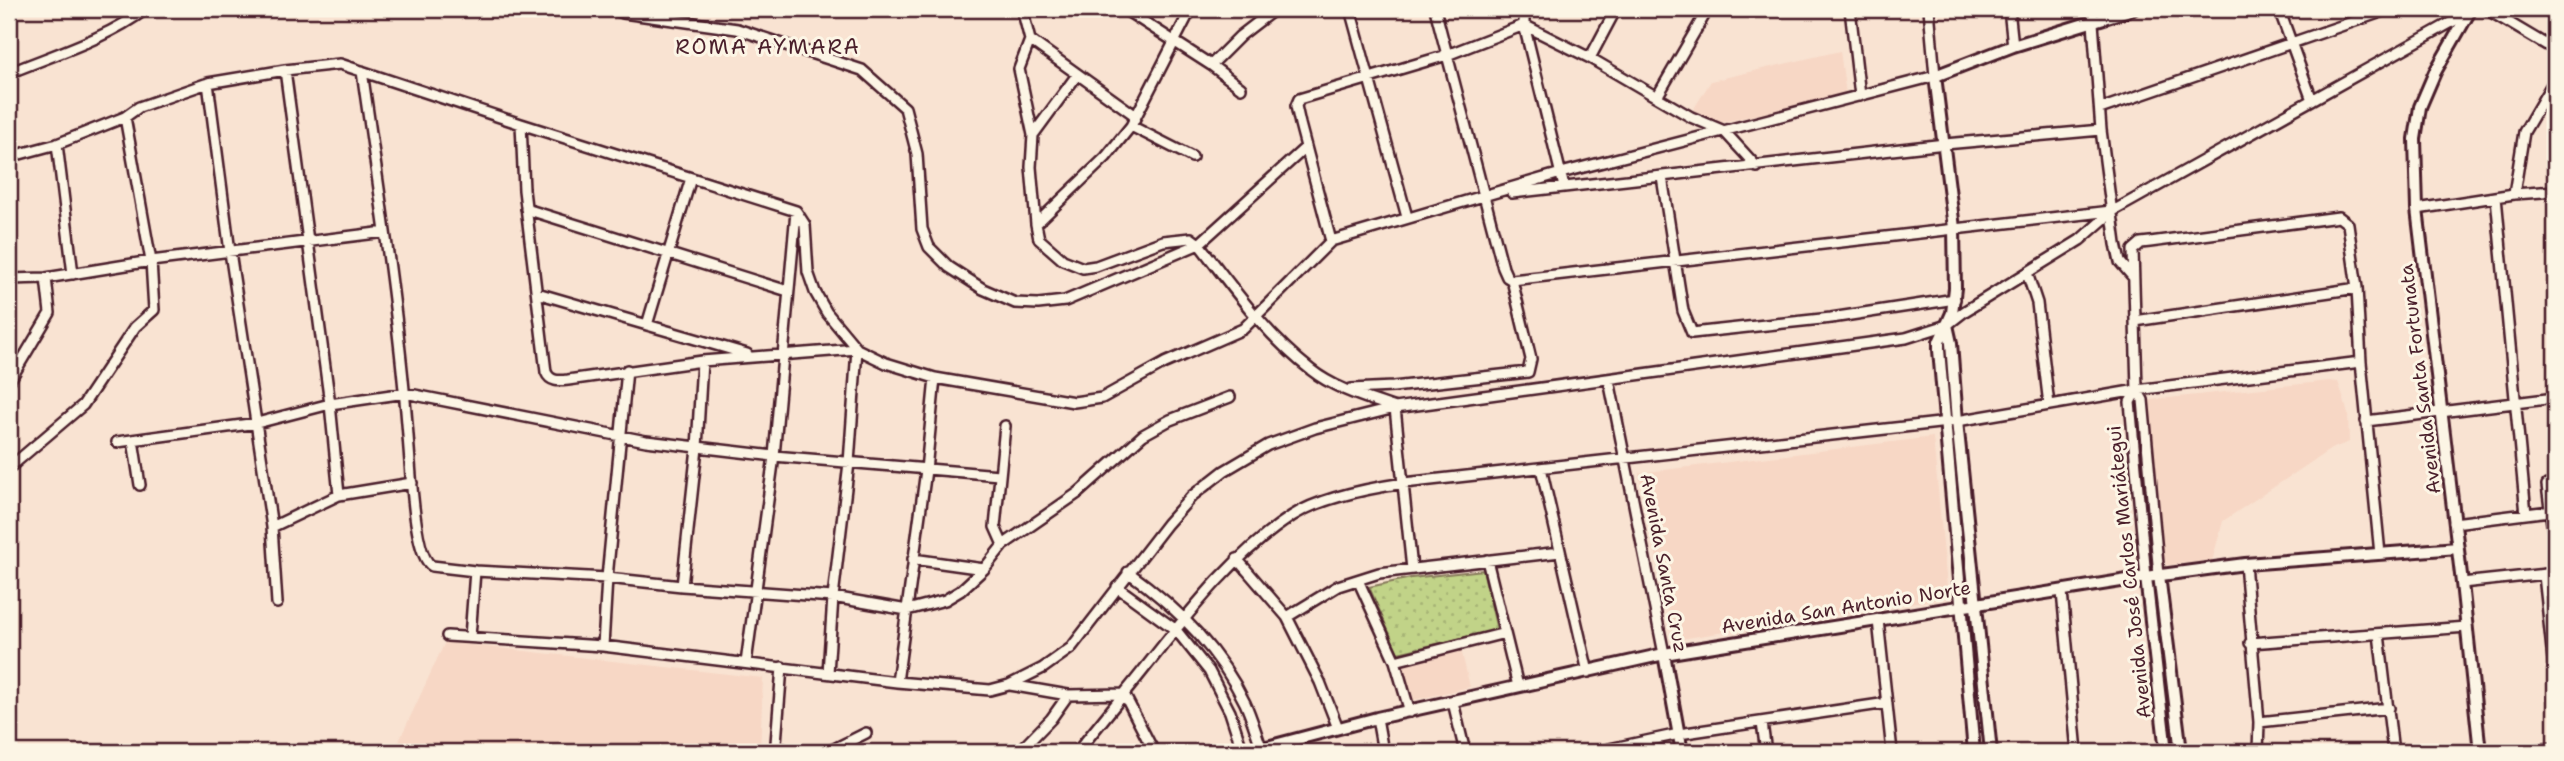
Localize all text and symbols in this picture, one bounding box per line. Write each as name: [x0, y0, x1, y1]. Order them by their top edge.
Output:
district label: ROMA AYMARA: [675, 33, 861, 61]
street label: Avenida Santa Fortunata: [2393, 262, 2447, 496]
street label: Avenida José Carlos Mariátegui: [2101, 424, 2157, 720]
street label: Avenida Santa Cruz: [1634, 471, 1694, 655]
street label: Avenida San Antonio Norte: [1719, 575, 1973, 639]

